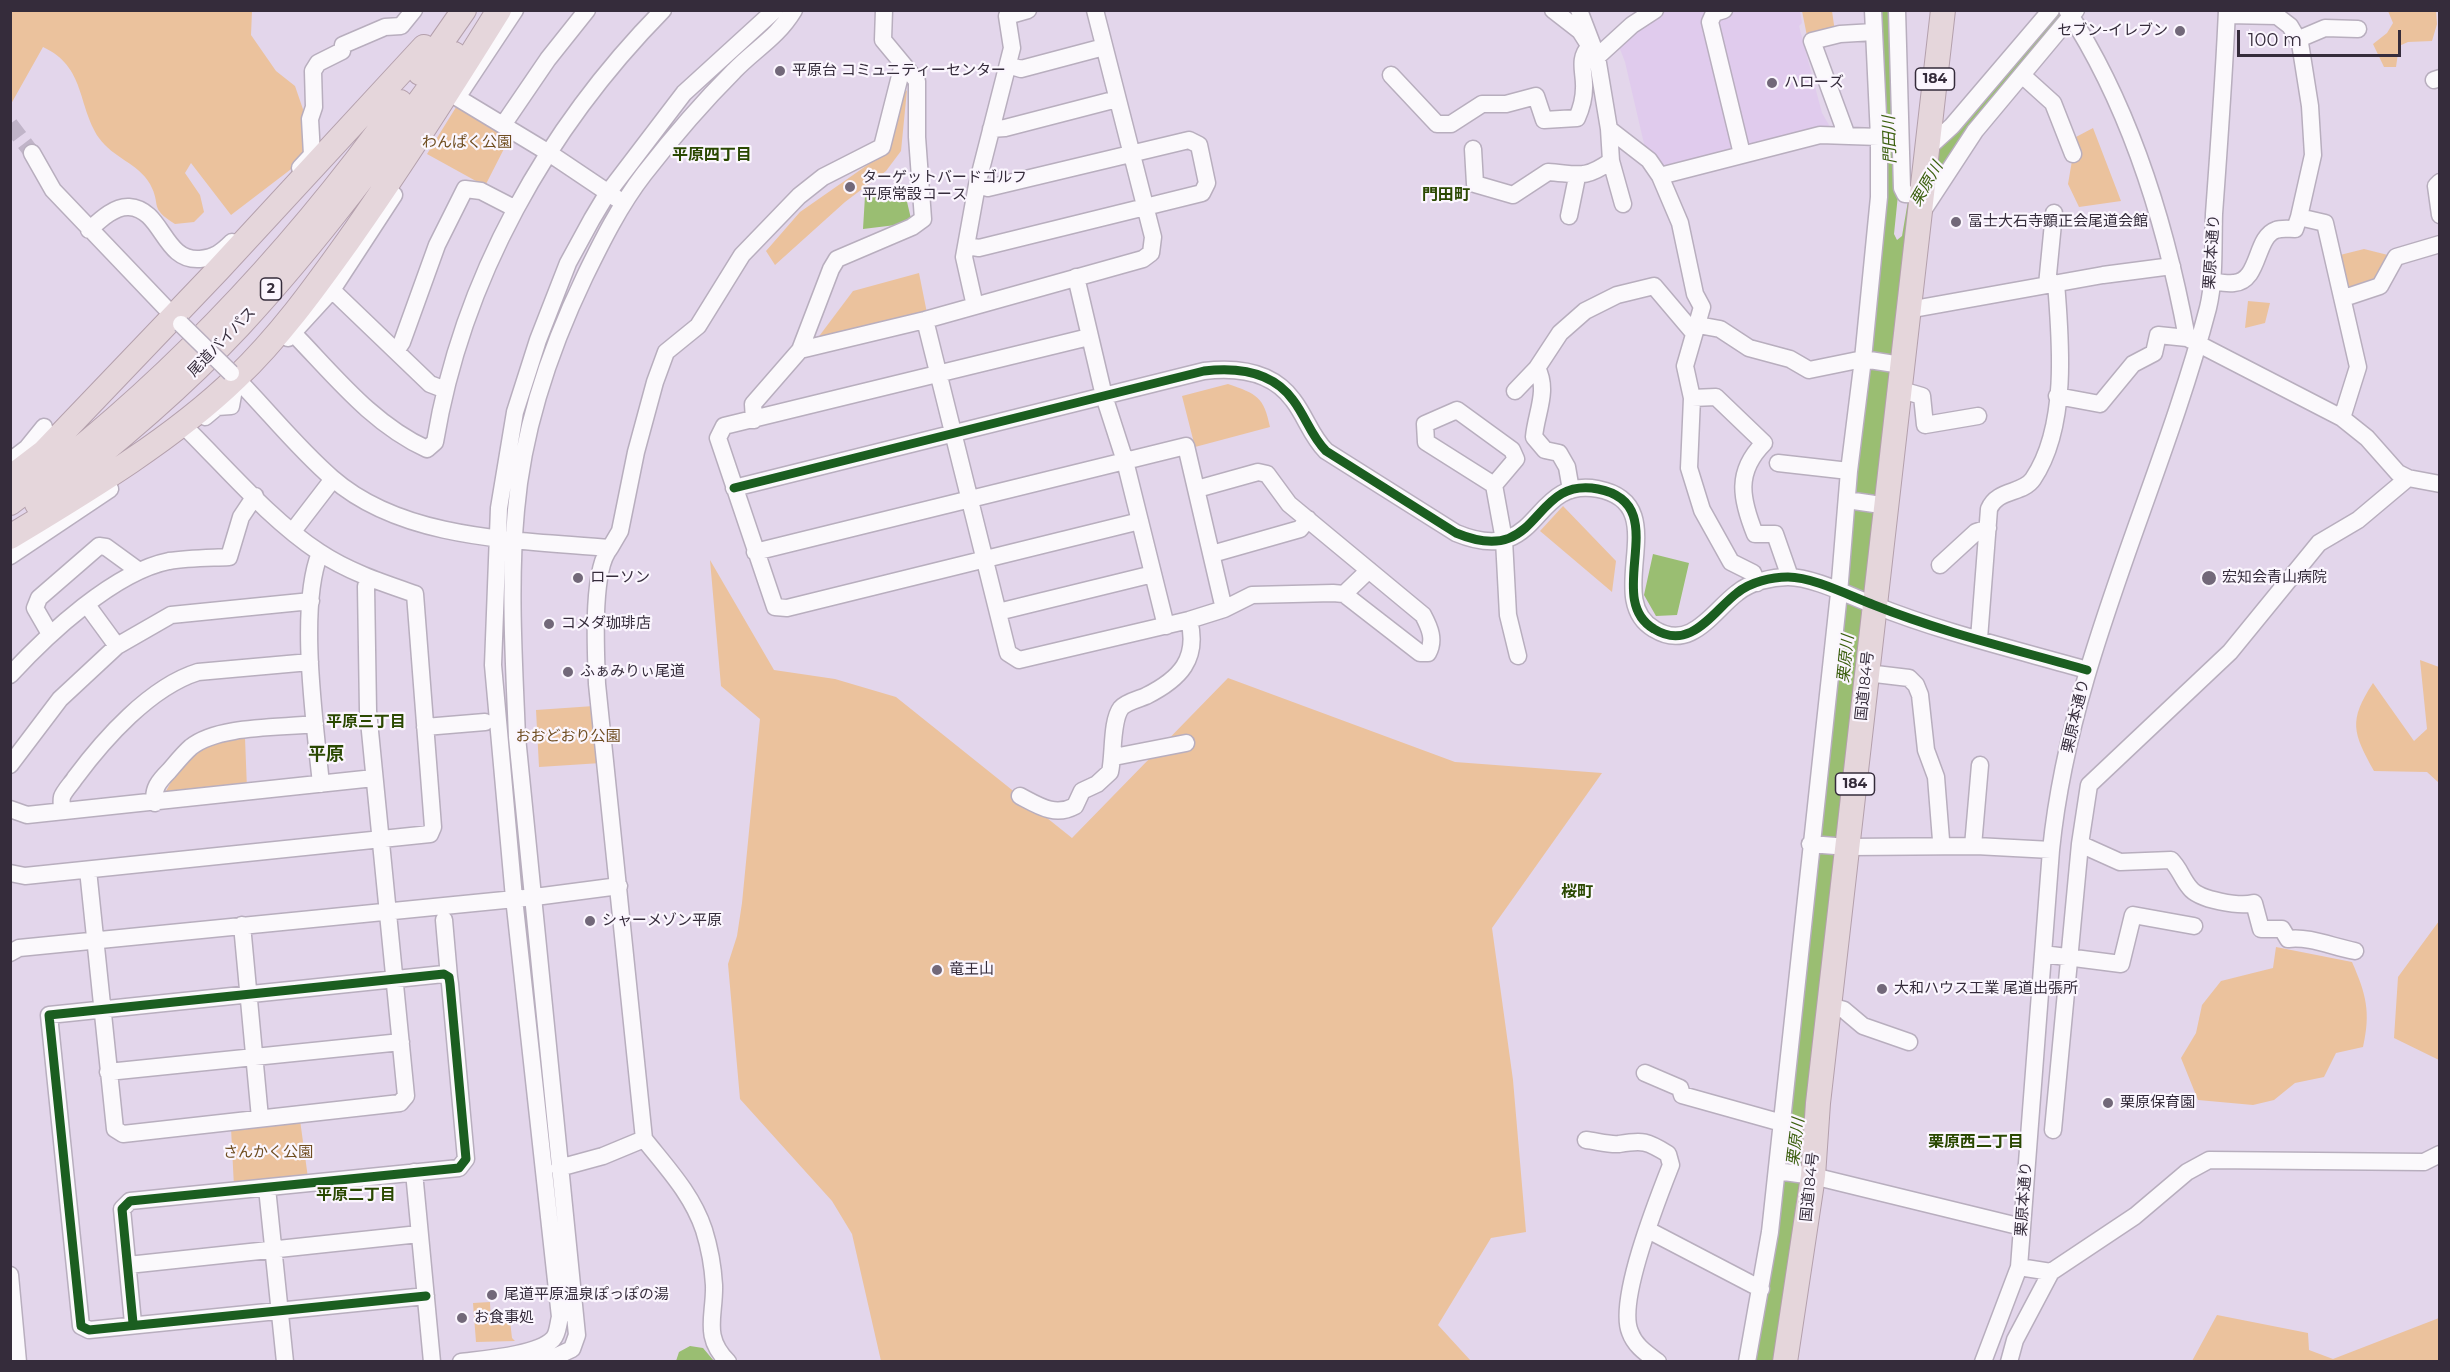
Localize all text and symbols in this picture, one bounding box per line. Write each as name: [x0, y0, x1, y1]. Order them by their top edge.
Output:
scale bar: [2240, 18, 2404, 56]
place label: セブン-イレブン: [2057, 22, 2168, 40]
marker: セブン-イレブン: [2173, 24, 2187, 38]
text: 100 m: [2248, 29, 2302, 51]
place label: 平原台 コミュニティーセンター: [792, 62, 1006, 80]
marker: 平原台 コミュニティーセンター: [773, 64, 787, 78]
road number: 184: [1916, 68, 1954, 90]
place label: ハローズ: [1784, 74, 1844, 92]
marker: ハローズ: [1765, 76, 1779, 90]
water label: 門田川: [1880, 116, 1900, 164]
park label: わんぱく公園: [422, 134, 512, 152]
district label: 平原四丁目: [672, 145, 752, 165]
water label: 栗原川: [1907, 158, 1947, 210]
place label: ターゲットバードゴルフ 平原常設コース: [862, 169, 1027, 204]
marker: ターゲットバードゴルフ 平原常設コース: [843, 180, 857, 194]
district label: 門田町: [1422, 185, 1470, 205]
place label: 冨士大石寺顕正会尾道会館: [1968, 213, 2148, 231]
street label: 栗原本通り: [2200, 214, 2224, 290]
marker: 冨士大石寺顕正会尾道会館: [1949, 215, 1963, 229]
road number: 2: [260, 278, 282, 300]
street label: 尾道バイパス: [184, 303, 260, 381]
place label: ローソン: [590, 569, 650, 587]
marker: 宏知会青山病院: [2200, 569, 2218, 587]
place label: 宏知会青山病院: [2222, 569, 2327, 587]
marker: ローソン: [571, 571, 585, 585]
place label: コメダ珈琲店: [561, 615, 651, 633]
marker: コメダ珈琲店: [542, 617, 556, 631]
water label: 栗原川: [1834, 634, 1858, 684]
street label: 国道184号: [1852, 650, 1878, 722]
place label: ふぁみりぃ尾道: [580, 663, 685, 681]
marker: ふぁみりぃ尾道: [561, 665, 575, 679]
street label: 栗原本通り: [2059, 677, 2093, 755]
district label: 平原三丁目: [326, 712, 406, 732]
park label: おおどおり公園: [516, 728, 620, 746]
district label: 平原: [308, 744, 344, 766]
road number: 184: [1836, 773, 1874, 795]
district label: 桜町: [1561, 882, 1593, 902]
place label: シャーメゾン平原: [602, 912, 722, 930]
marker: シャーメゾン平原: [583, 914, 597, 928]
place label: 竜王山: [949, 961, 994, 979]
marker: 竜王山: [930, 963, 944, 977]
place label: 大和ハウス工業 尾道出張所: [1894, 980, 2078, 998]
marker: 大和ハウス工業 尾道出張所: [1875, 982, 1889, 996]
place label: 栗原保育園: [2120, 1094, 2195, 1112]
marker: 栗原保育園: [2101, 1096, 2115, 1110]
water label: 栗原川: [1784, 1117, 1808, 1167]
district label: 栗原西二丁目: [1928, 1132, 2024, 1152]
park label: さんかく公園: [223, 1144, 313, 1162]
street label: 国道184号: [1797, 1151, 1823, 1223]
street label: 栗原本通り: [2012, 1161, 2036, 1237]
district label: 平原二丁目: [316, 1185, 396, 1205]
place label: 尾道平原温泉ぽっぽの湯: [504, 1286, 669, 1304]
marker: 尾道平原温泉ぽっぽの湯: [485, 1288, 499, 1302]
place label: お食事処: [474, 1309, 534, 1327]
marker: お食事処: [455, 1311, 469, 1325]

